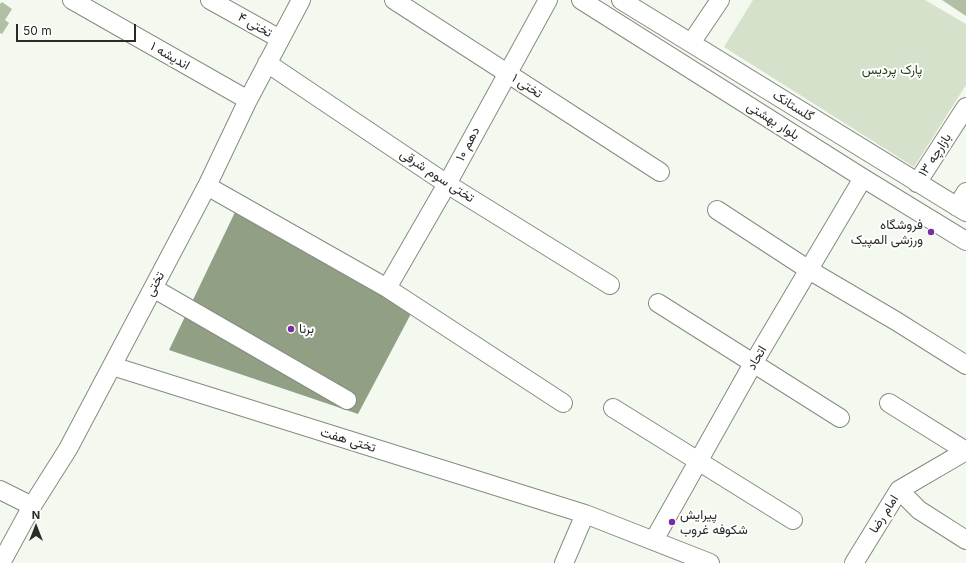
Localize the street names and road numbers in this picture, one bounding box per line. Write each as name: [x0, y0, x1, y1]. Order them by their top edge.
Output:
street label: تختی ۴: [235, 9, 275, 41]
street label: اندیشه ۱: [148, 39, 192, 73]
street label: تختی ۱: [509, 70, 545, 102]
street label: گلستانک: [770, 87, 816, 125]
street label: بلوار بهشتی: [744, 99, 802, 143]
street label: دهم ۱۰: [453, 124, 483, 164]
street label: بازارچه ۱۳: [915, 130, 955, 180]
street label: تختی سوم شرقی: [397, 146, 477, 206]
street label: تختی: [142, 269, 168, 299]
street label: اتحاد: [744, 343, 770, 373]
street label: تختی هفت: [318, 424, 378, 456]
street label: امام رضا: [866, 492, 902, 536]

